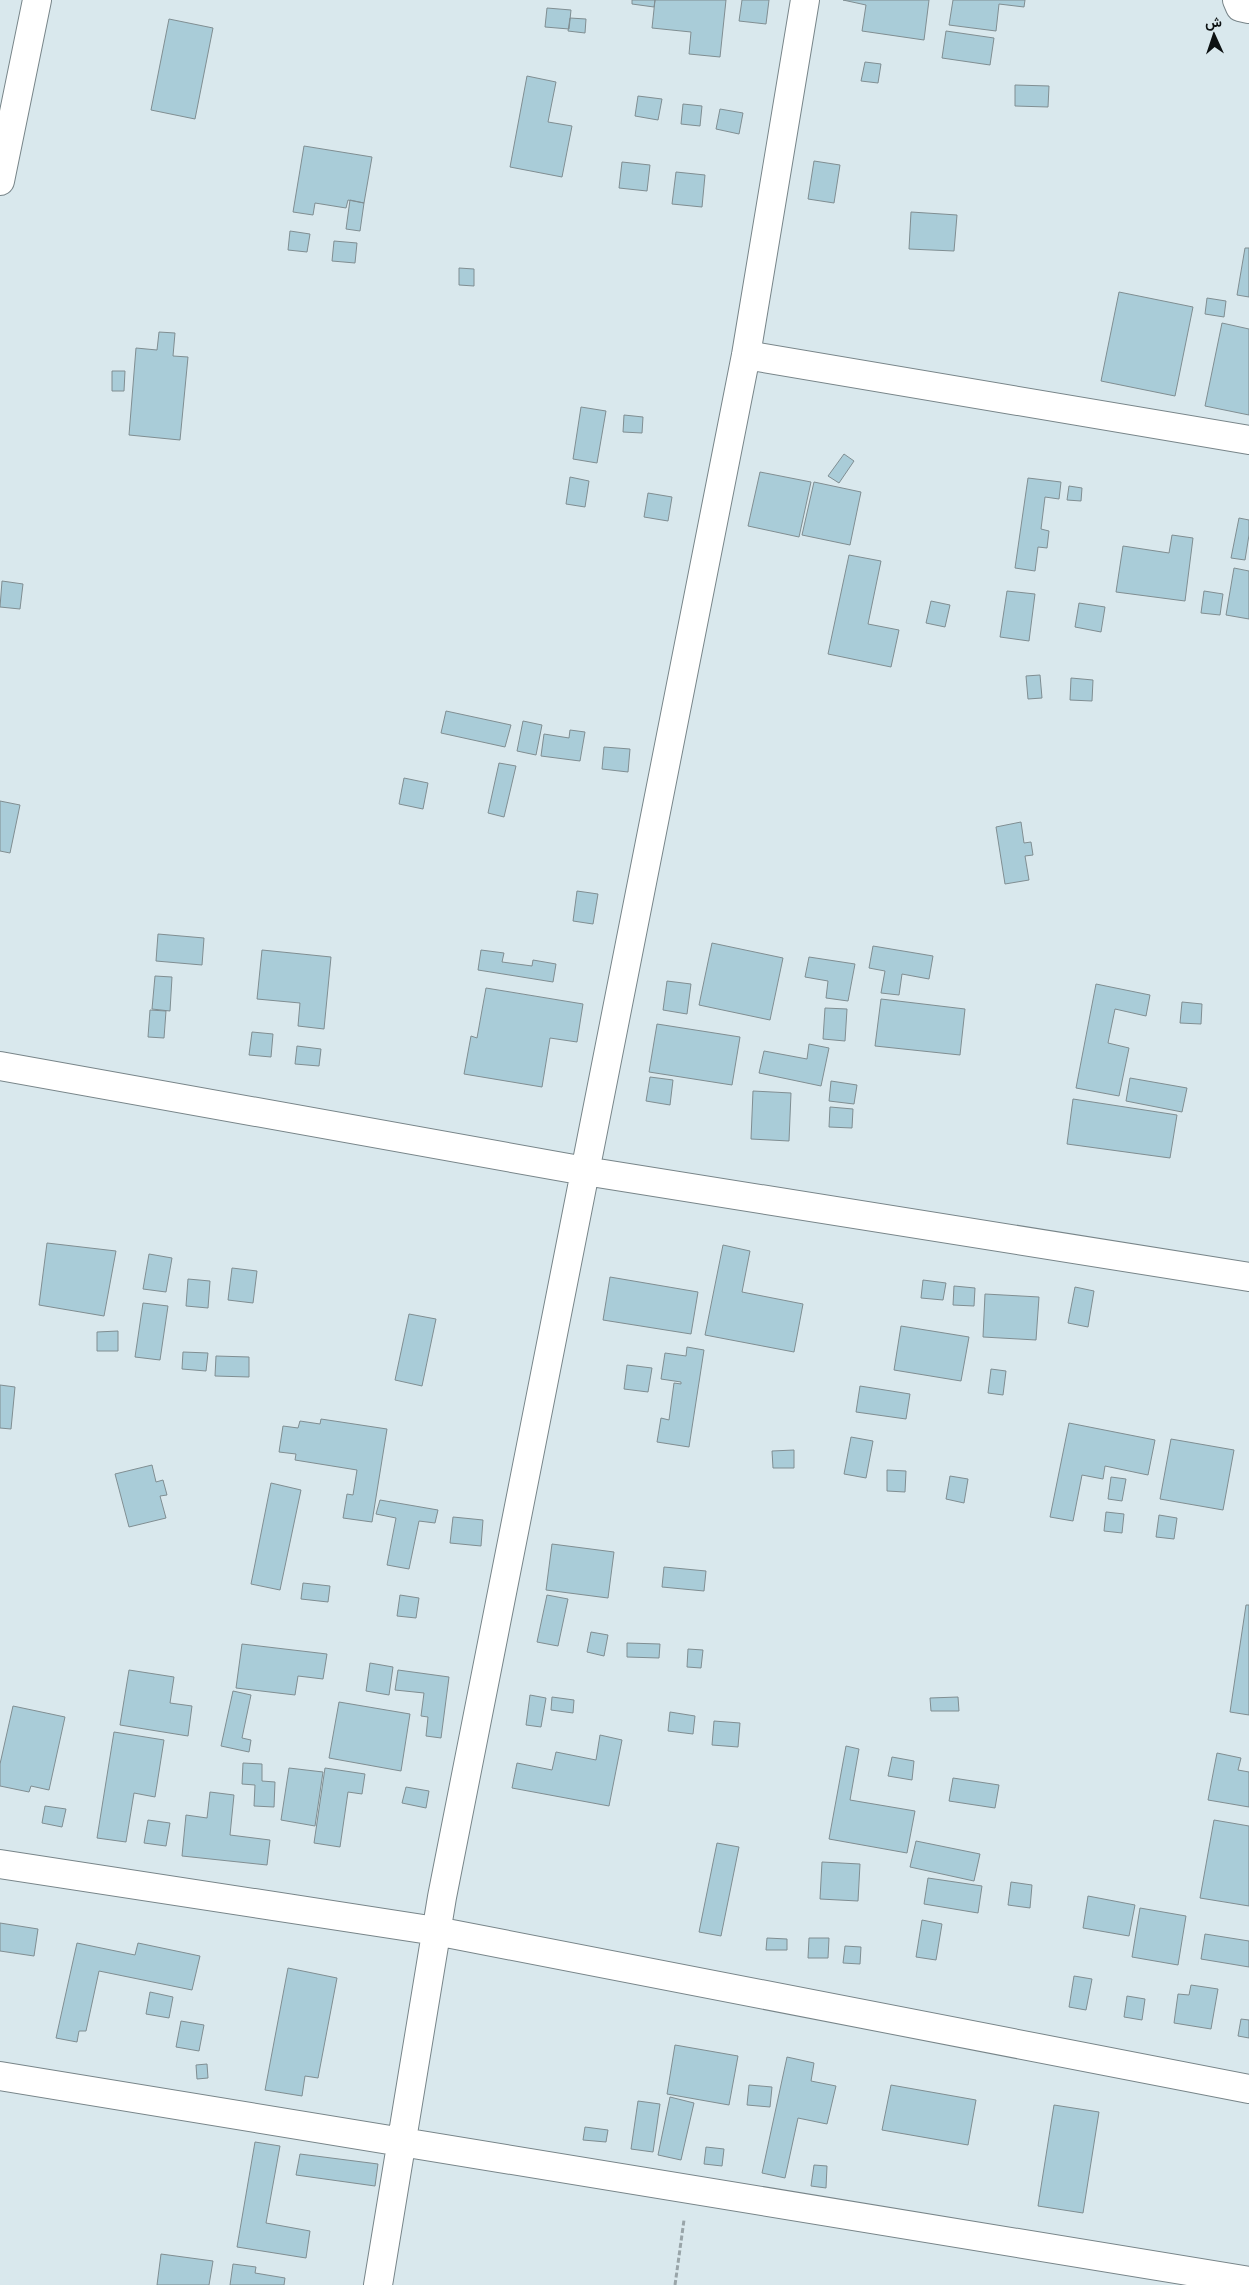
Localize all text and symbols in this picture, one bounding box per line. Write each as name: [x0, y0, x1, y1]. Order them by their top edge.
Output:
north arrow: [1189, 10, 1239, 60]
text: ش: [1204, 13, 1222, 31]

